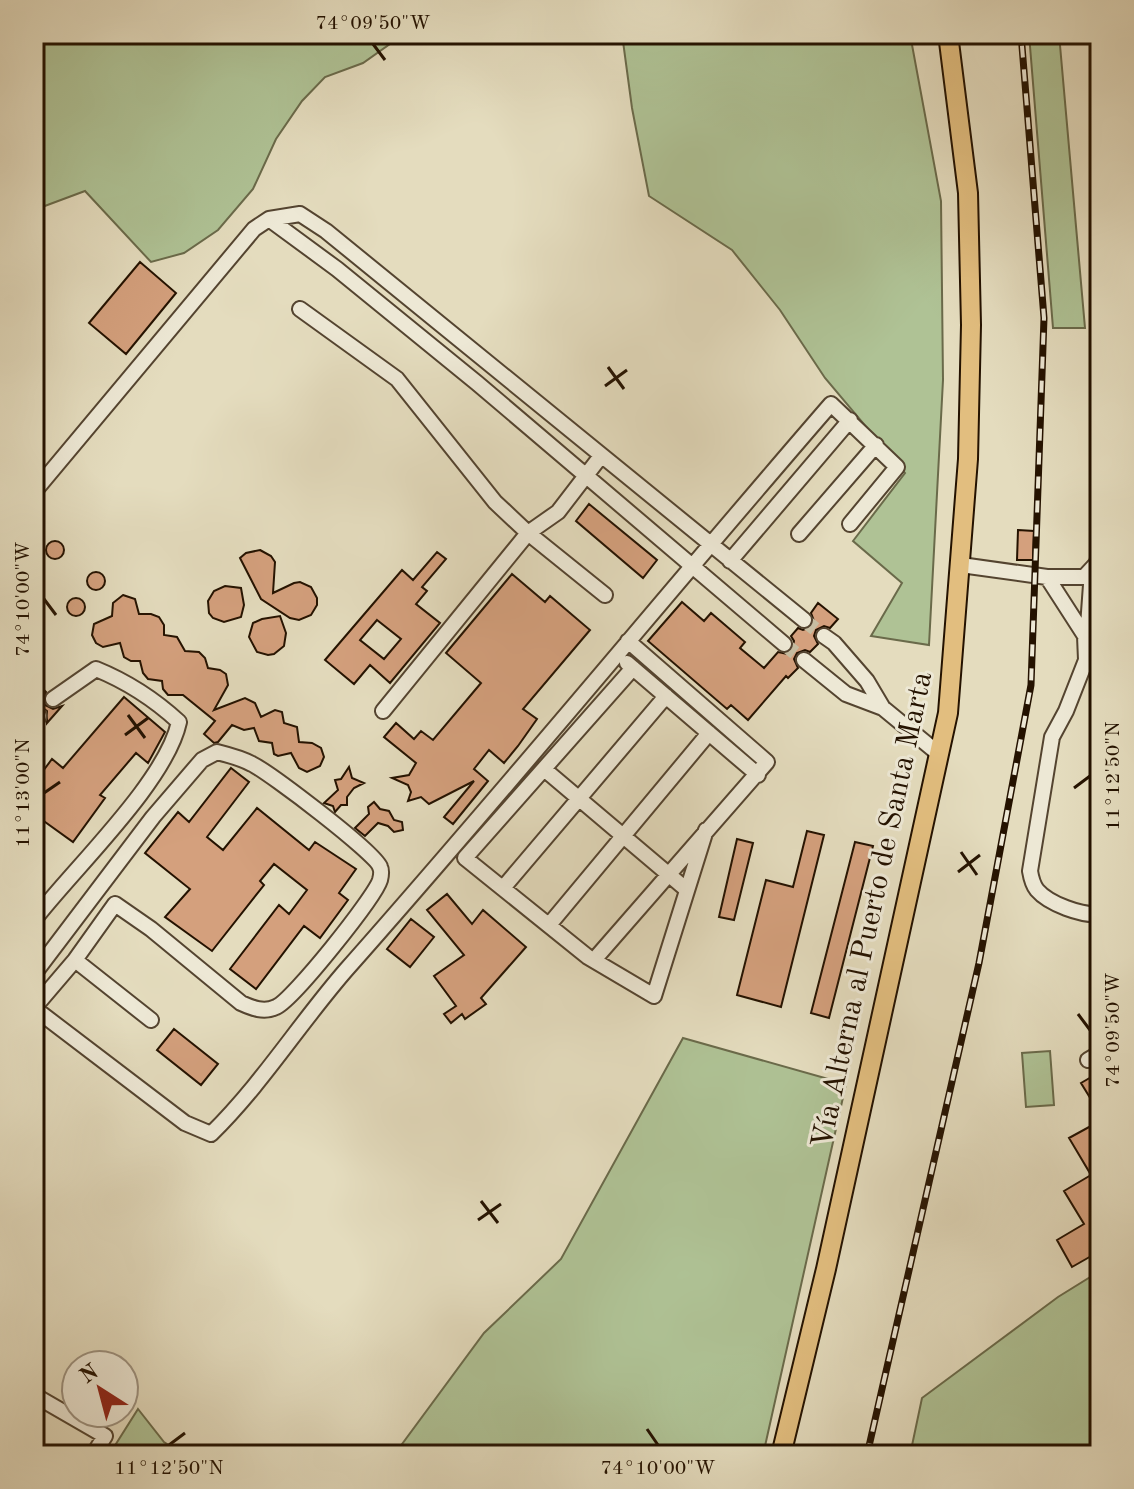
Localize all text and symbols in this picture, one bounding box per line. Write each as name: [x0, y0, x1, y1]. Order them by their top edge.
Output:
text: 74°09'50"W: [315, 14, 431, 34]
text: 74°10'00"W: [14, 541, 34, 657]
street label: Vía Alterna al Puerto de Santa Marta: [808, 669, 938, 1151]
text: 11°12'50"N: [1104, 721, 1124, 831]
text: 11°13'00"N: [14, 738, 34, 848]
text: 74°09'50"W: [1104, 972, 1124, 1088]
north arrow: [60, 1349, 140, 1429]
text: N: [76, 1360, 103, 1388]
text: 11°12'50"N: [114, 1459, 224, 1479]
text: 74°10'00"W: [600, 1459, 716, 1479]

